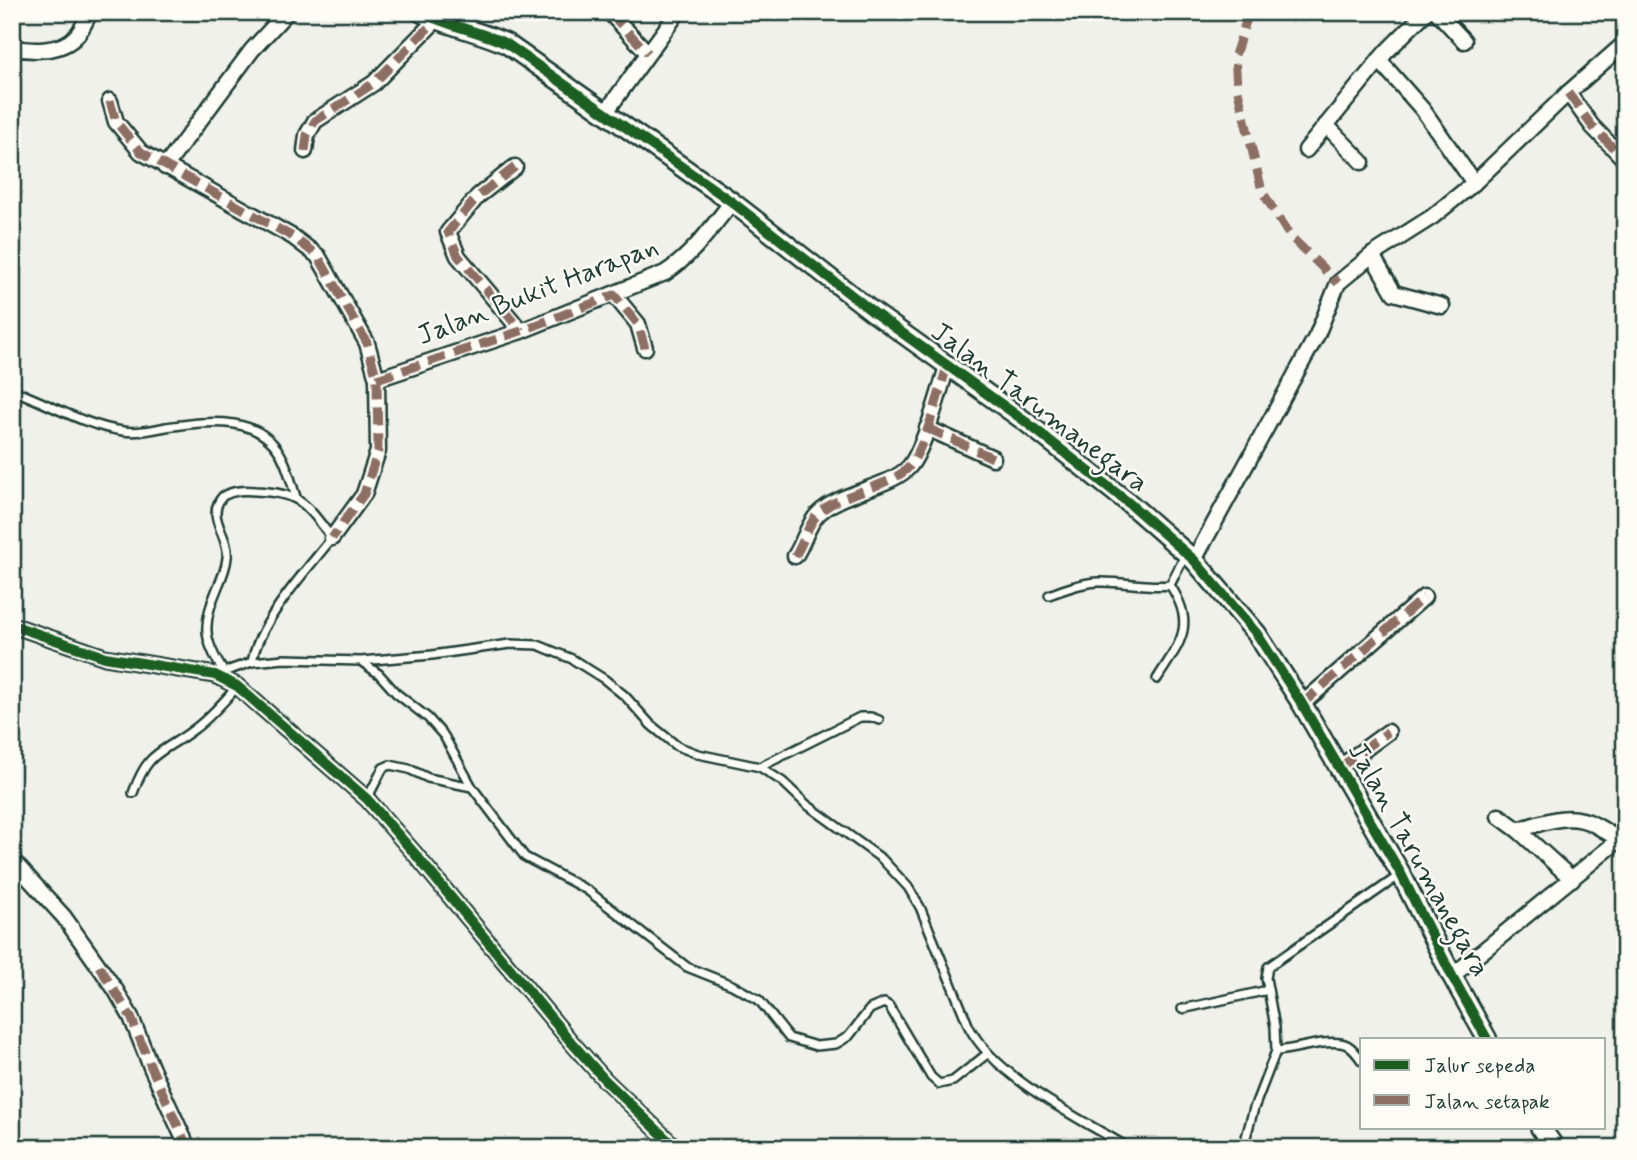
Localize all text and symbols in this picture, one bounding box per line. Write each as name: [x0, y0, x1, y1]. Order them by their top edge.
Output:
street label: Jalan Bukit Harapan: [412, 229, 664, 355]
street label: Jalan Tarumanegara: [921, 314, 1155, 504]
street label: Jalan Tarumanegara: [1336, 736, 1498, 985]
legend: [1360, 1038, 1606, 1128]
text: Jalur sepeda: [1424, 1052, 1535, 1080]
text: Jalan setapak: [1424, 1088, 1550, 1116]

